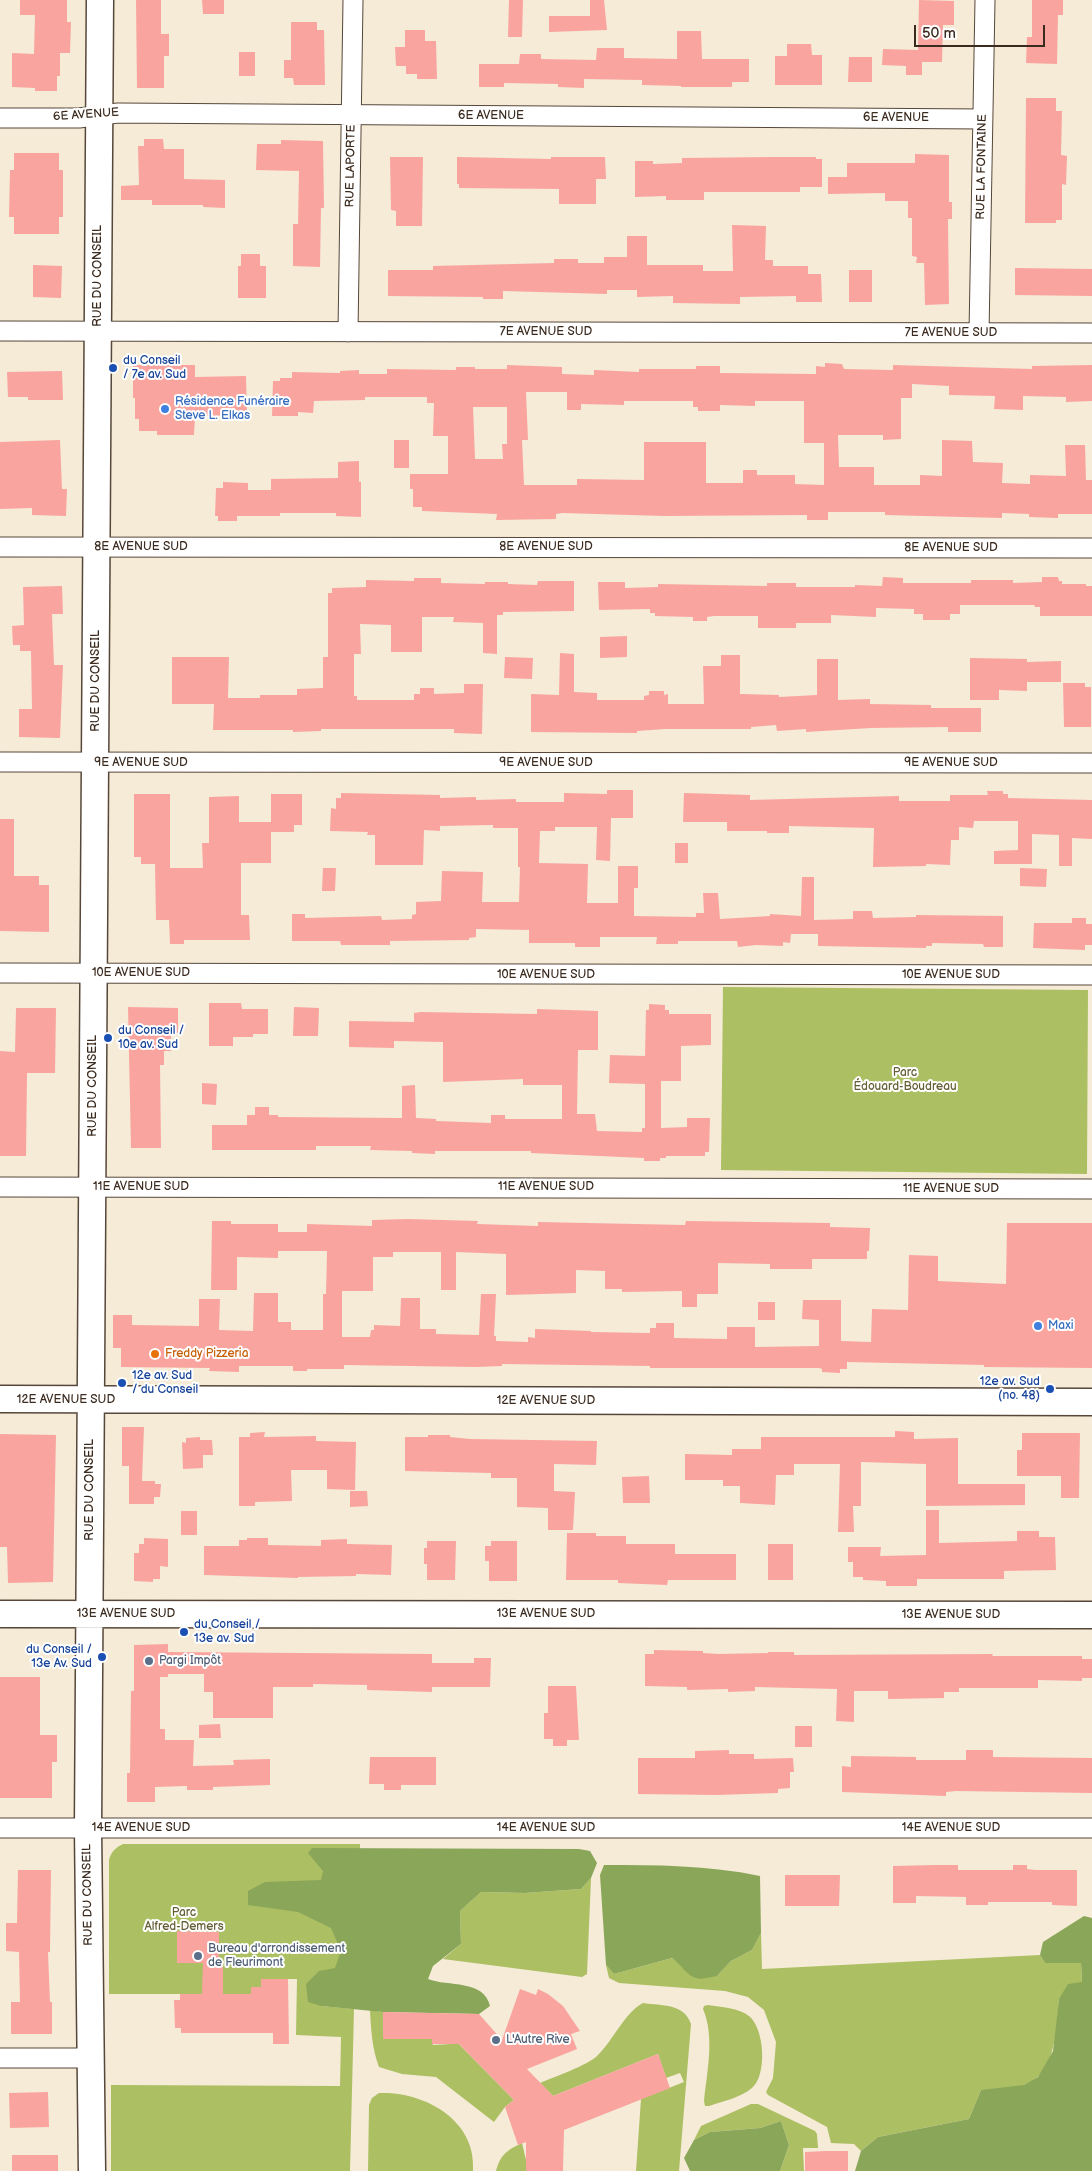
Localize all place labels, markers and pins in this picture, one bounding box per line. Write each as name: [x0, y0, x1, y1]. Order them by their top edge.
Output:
place label: du Conseil / 7e av. Sud: [123, 354, 186, 382]
marker: du Conseil / 7e av. Sud: [107, 362, 119, 374]
place label: Résidence Funéraire Steve L. Elkas: [175, 395, 290, 423]
marker: Résidence Funéraire Steve L. Elkas: [159, 403, 171, 415]
place label: du Conseil / 10e av. Sud: [118, 1024, 184, 1052]
marker: du Conseil / 10e av. Sud: [102, 1032, 114, 1044]
place label: Maxi: [1048, 1319, 1074, 1333]
marker: Maxi: [1032, 1320, 1044, 1332]
place label: Freddy Pizzeria: [165, 1347, 248, 1361]
marker: Freddy Pizzeria: [149, 1348, 161, 1360]
place label: 12e av. Sud / du Conseil: [132, 1369, 198, 1397]
place label: 12e av. Sud (no. 48): [980, 1375, 1040, 1403]
marker: 12e av. Sud / du Conseil: [116, 1377, 128, 1389]
marker: 12e av. Sud (no. 48): [1044, 1383, 1056, 1395]
place label: du Conseil / 13e av. Sud: [194, 1618, 260, 1646]
marker: du Conseil / 13e av. Sud: [178, 1626, 190, 1638]
place label: du Conseil / 13e Av. Sud: [26, 1643, 92, 1671]
marker: du Conseil / 13e Av. Sud: [96, 1651, 108, 1663]
place label: Pargi Impôt: [159, 1654, 221, 1668]
marker: Pargi Impôt: [143, 1655, 155, 1667]
place label: Bureau d'arrondissement de Fleurimont: [208, 1942, 345, 1970]
marker: Bureau d'arrondissement de Fleurimont: [192, 1950, 204, 1962]
place label: L'Autre Rive: [506, 2033, 570, 2047]
marker: L'Autre Rive: [490, 2034, 502, 2046]

